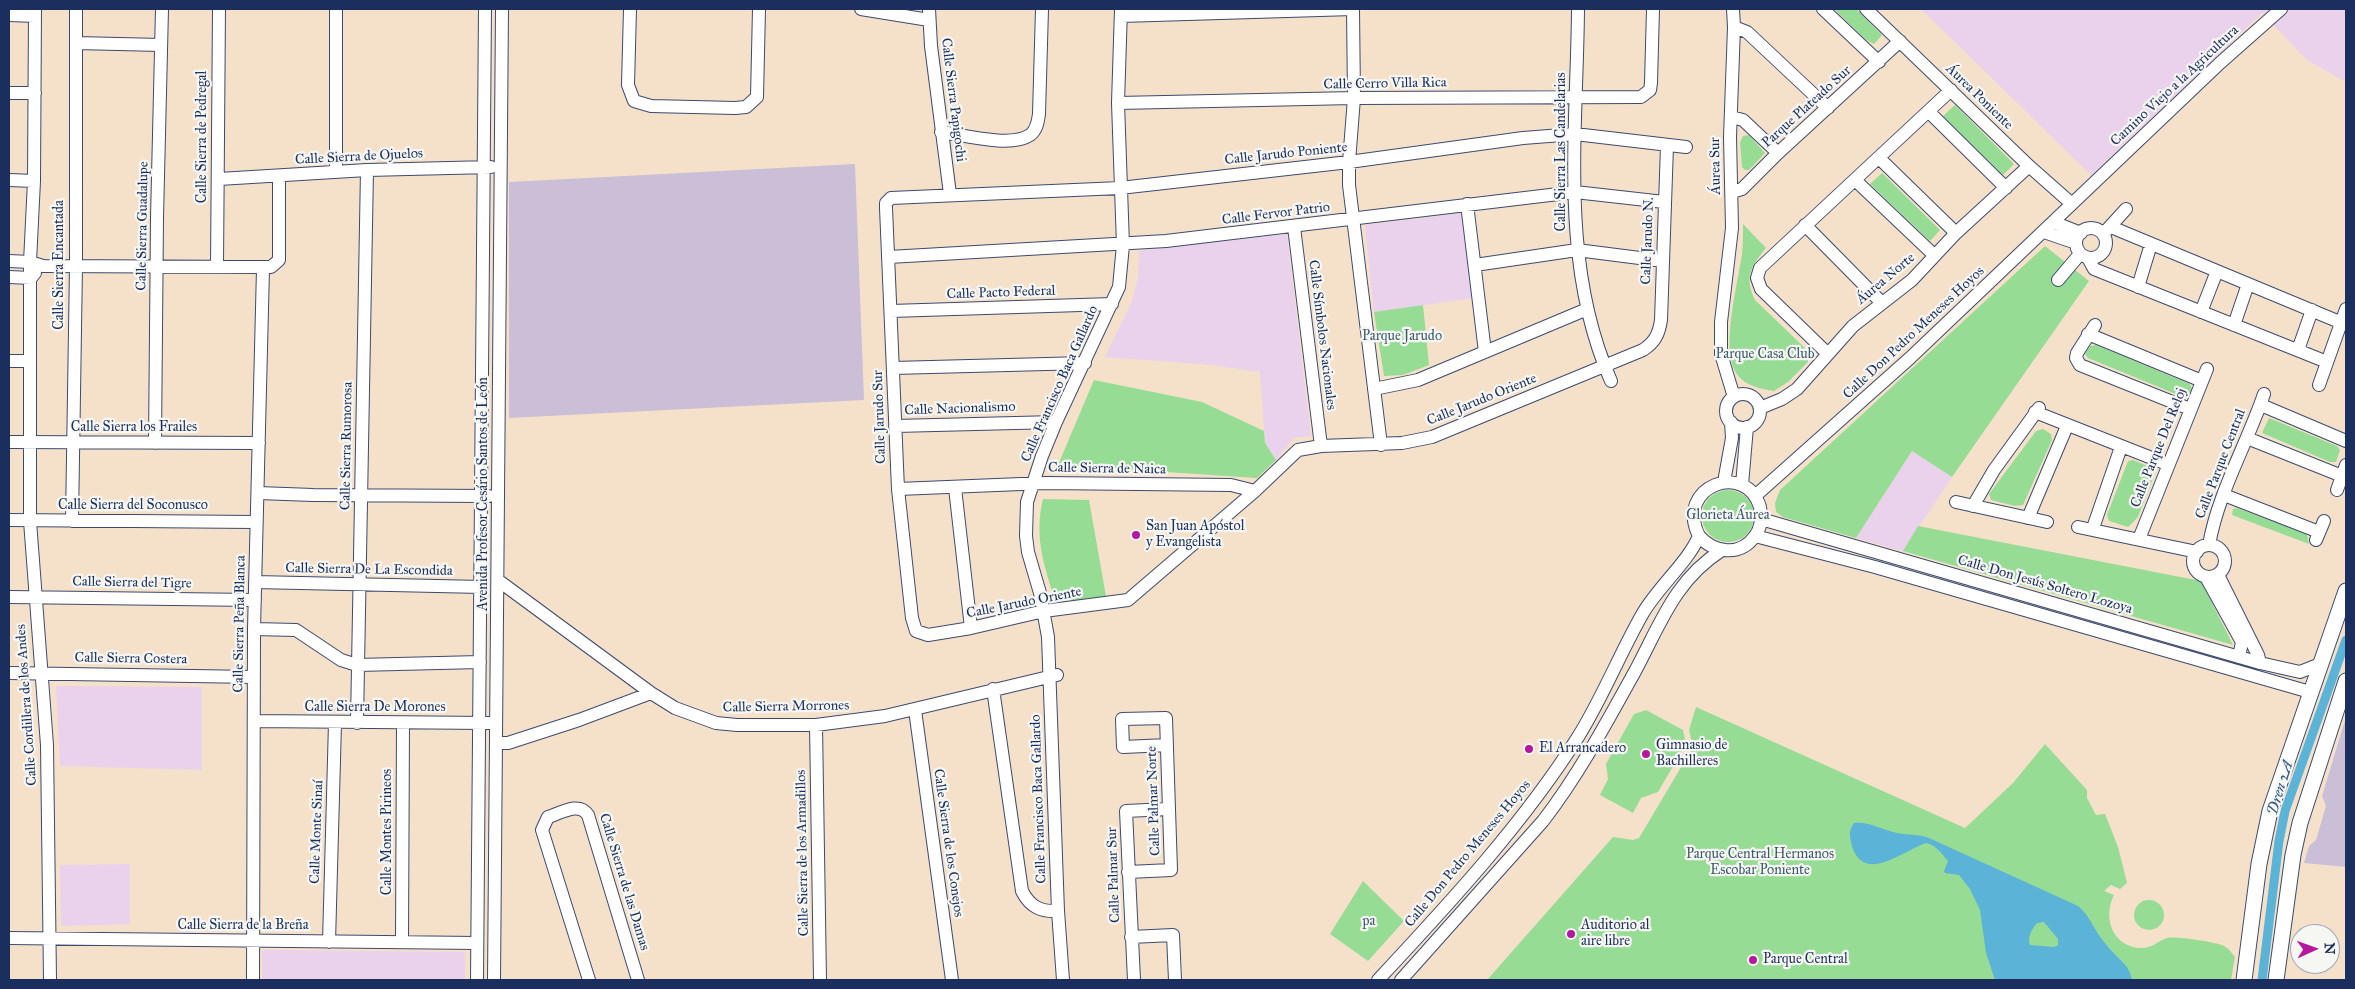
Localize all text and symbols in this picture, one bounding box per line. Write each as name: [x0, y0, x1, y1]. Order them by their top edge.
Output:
street label: Camino Viejo a la Agricultura: [2107, 22, 2243, 150]
street label: Calle Sierra Papigochi: [937, 37, 969, 163]
street label: Áurea Poniente: [1942, 61, 2016, 133]
street label: Parque Plateado Sur: [1759, 63, 1855, 151]
street label: Calle Sierra de Pedregal: [195, 71, 211, 203]
street label: Calle Sierra Las Candelarias: [1554, 72, 1570, 232]
street label: Calle Cerro Villa Rica: [1323, 75, 1447, 93]
street label: Áurea Sur: [1707, 137, 1725, 195]
street label: Calle Jarudo Poniente: [1224, 139, 1348, 169]
street label: Calle Sierra de Ojuelos: [295, 145, 423, 169]
street label: Calle Sierra Guadalupe: [133, 161, 153, 291]
street label: Calle Jarudo N.: [1638, 197, 1658, 285]
street label: Calle Fervor Patrio: [1221, 199, 1331, 229]
street label: Calle Sierra Encantada: [52, 200, 68, 330]
street label: Áurea Norte: [1853, 250, 1919, 308]
street label: Calle Símbolos Nacionales: [1304, 259, 1340, 411]
street label: Calle Don Pedro Meneses Hoyos: [1840, 263, 1988, 403]
street label: Calle Pacto Federal: [946, 283, 1056, 303]
street label: Calle Francisco Baca Gallardo: [1018, 303, 1102, 465]
park label: Parque Jarudo: [1362, 329, 1442, 345]
park label: Parque Casa Club: [1716, 347, 1814, 363]
street label: Calle Jarudo Sur: [870, 370, 890, 464]
street label: Calle Jarudo Oriente: [1425, 370, 1539, 430]
street label: Avenida Profesor Cesário Santos de León: [476, 377, 492, 611]
street label: Calle Sierra Rumorosa: [337, 382, 357, 510]
street label: Calle Parque Del Reloj: [2127, 386, 2191, 510]
street label: Calle Nacionalismo: [904, 399, 1016, 419]
street label: Calle Parque Central: [2192, 407, 2250, 521]
street label: Calle Sierra los Frailes: [71, 420, 197, 436]
street label: Calle Sierra de Naica: [1048, 460, 1166, 478]
street label: Calle Sierra del Soconusco: [58, 498, 208, 514]
park label: Glorieta Áurea: [1686, 508, 1770, 524]
place label: San Juan Apóstol y Evangelista: [1146, 519, 1244, 552]
marker: San Juan Apóstol y Evangelista: [1130, 529, 1142, 541]
street label: Calle Don Jesús Soltero Lozoya: [1956, 552, 2134, 618]
street label: Calle Sierra Peña Blanca: [230, 555, 250, 693]
street label: Calle Sierra De La Escondida: [285, 560, 453, 580]
street label: Calle Sierra del Tigre: [72, 574, 192, 592]
street label: Calle Jarudo Oriente: [965, 584, 1083, 622]
street label: Calle Cordillera de los Andes: [13, 624, 41, 786]
street label: Calle Sierra Costera: [75, 650, 187, 668]
street label: Calle Sierra Morrones: [723, 697, 849, 717]
street label: Calle Sierra De Morones: [304, 700, 446, 716]
street label: Calle Francisco Baca Gallardo: [1028, 714, 1050, 884]
place label: Gimnasio de Bachilleres: [1656, 738, 1727, 770]
place label: El Arrancadero: [1539, 741, 1626, 757]
marker: El Arrancadero: [1523, 743, 1535, 755]
street label: Calle Palmar Norte: [1144, 746, 1164, 856]
marker: Gimnasio de Bachilleres: [1640, 748, 1652, 760]
water label: Dren 2A: [2264, 759, 2298, 817]
street label: Calle Sierra de los Conejos: [929, 768, 967, 918]
street label: Calle Montes Pirineos: [380, 769, 396, 895]
street label: Calle Sierra de los Armadillos: [793, 769, 813, 937]
street label: Calle Don Pedro Meneses Hoyos: [1402, 777, 1534, 931]
street label: Calle Monte Sinaí: [307, 780, 327, 884]
street label: Calle Sierra de las Damas: [595, 811, 653, 953]
street label: Calle Palmar Sur: [1104, 827, 1124, 923]
park label: Parque Central Hermanos Escobar Poniente: [1686, 847, 1834, 880]
park label: pa: [1363, 914, 1375, 930]
street label: Calle Sierra de la Breña: [177, 918, 309, 934]
place label: Auditorio al aire libre: [1581, 918, 1650, 950]
north arrow: [2290, 924, 2340, 974]
marker: Auditorio al aire libre: [1565, 928, 1577, 940]
text: N: [2321, 942, 2338, 955]
place label: Parque Central: [1763, 952, 1848, 968]
marker: Parque Central: [1747, 954, 1759, 966]

